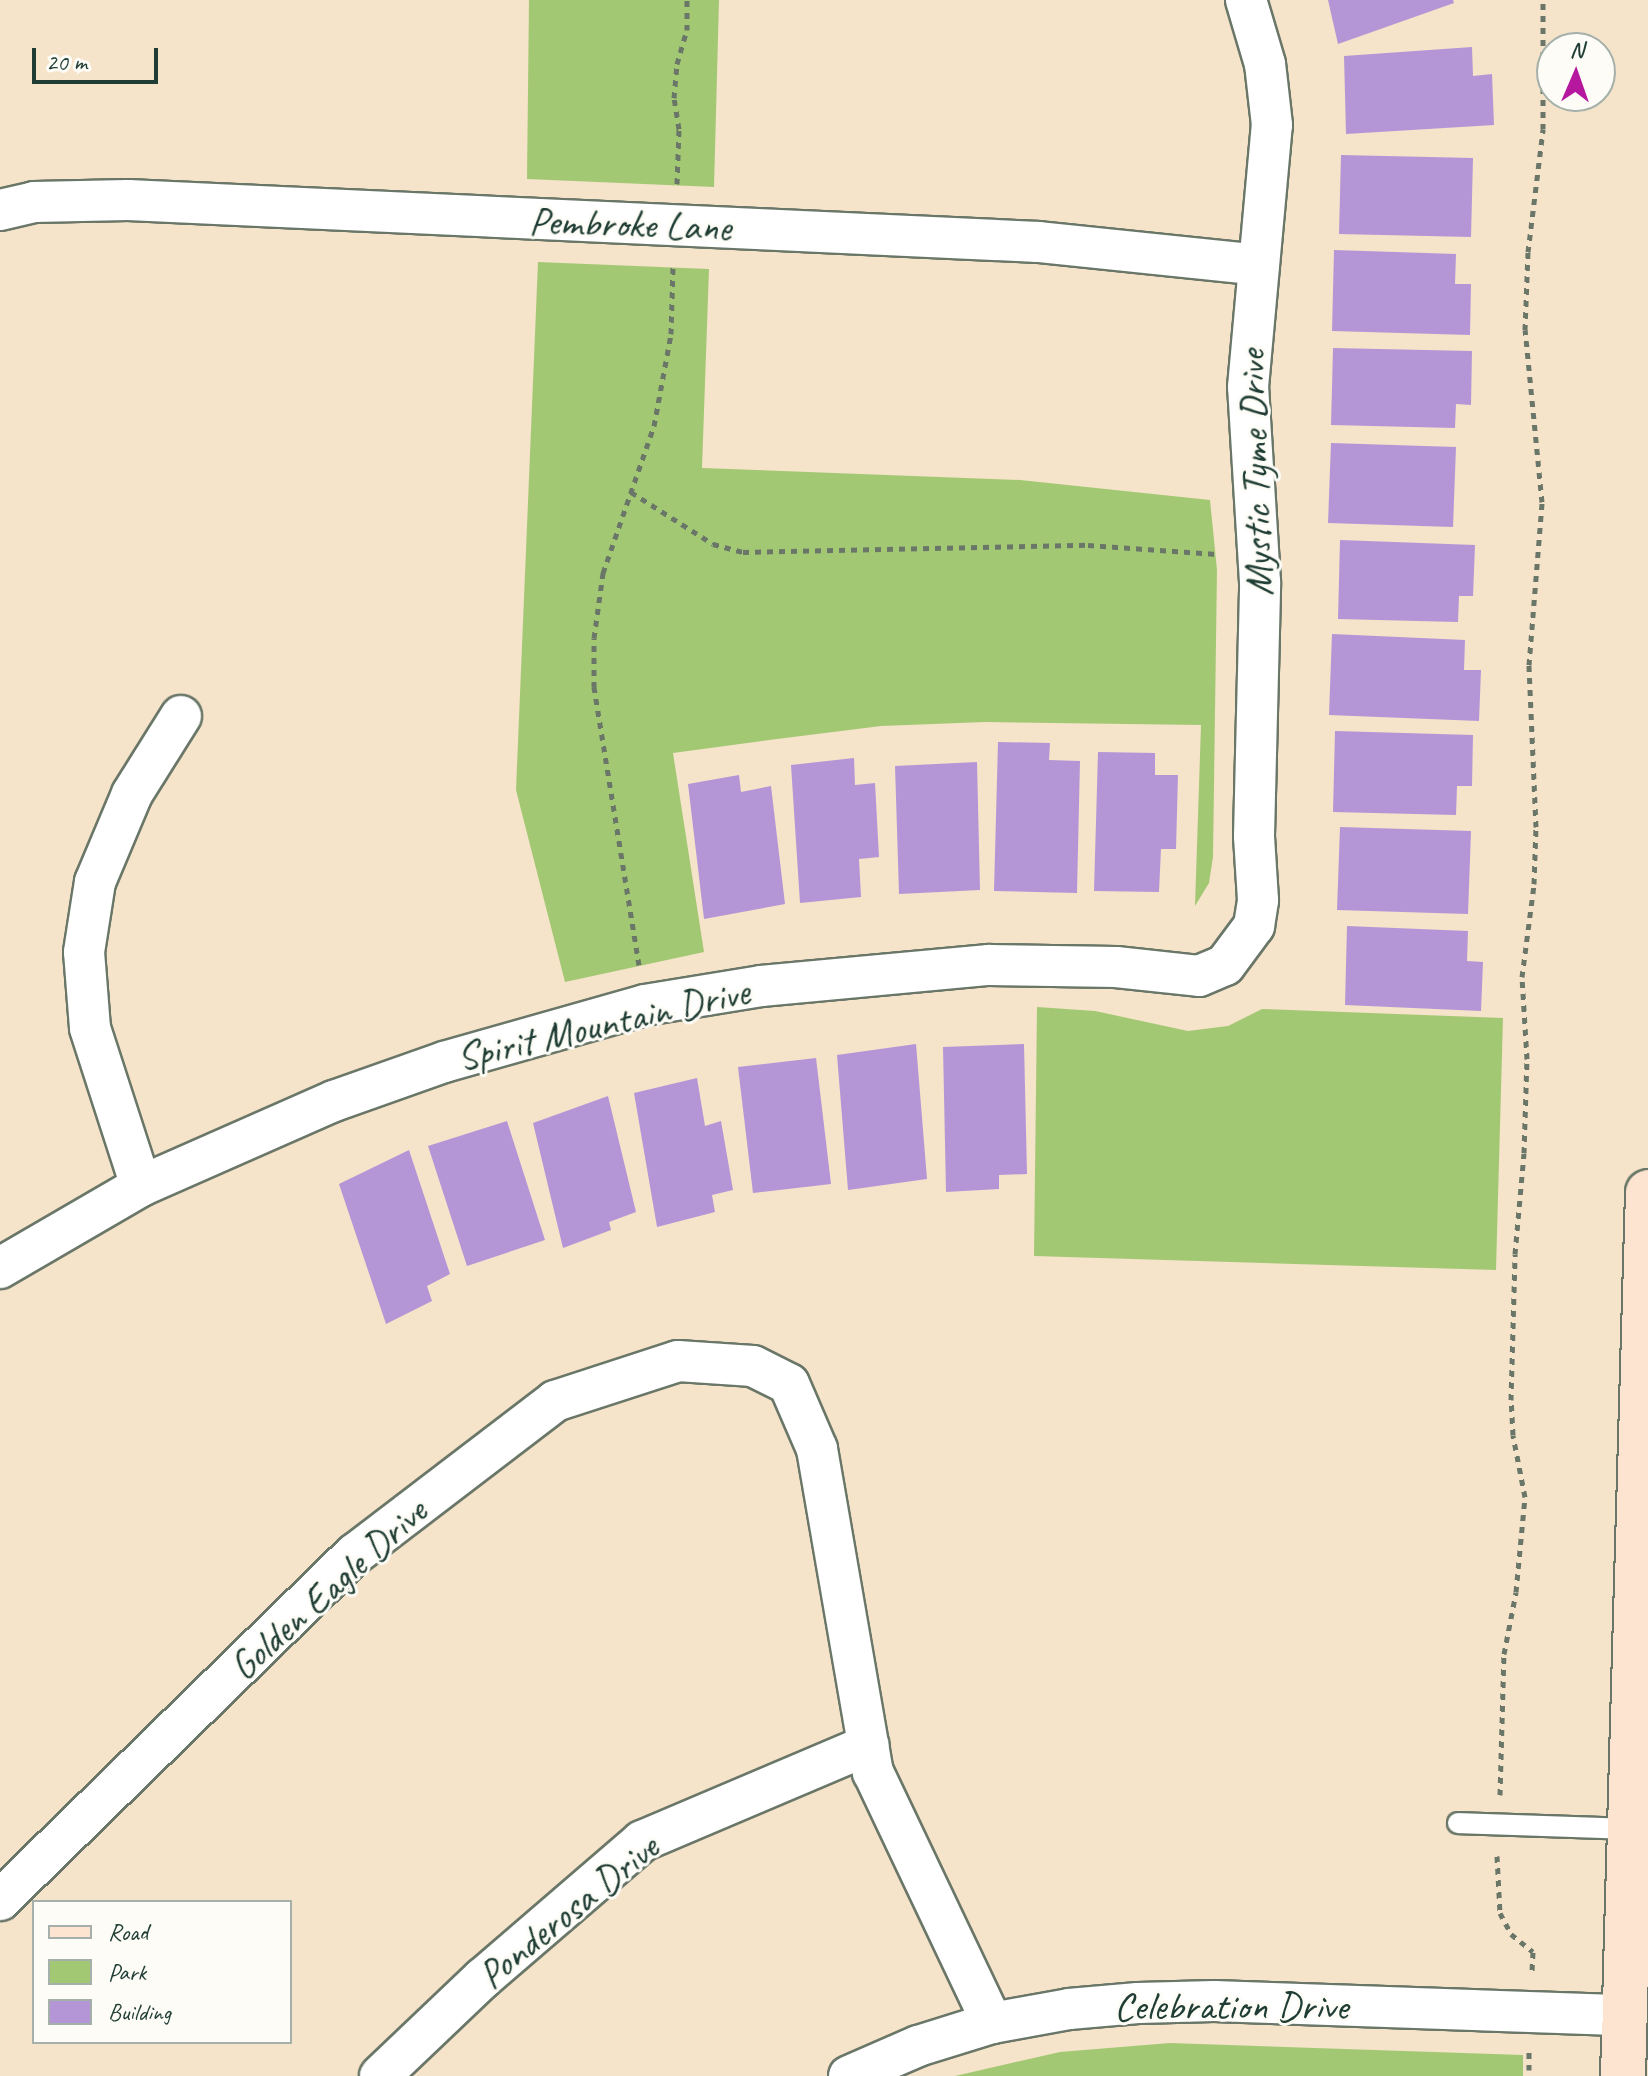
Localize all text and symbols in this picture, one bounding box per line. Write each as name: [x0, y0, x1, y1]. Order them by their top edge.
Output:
scale bar: [36, 32, 162, 82]
north arrow: [1536, 32, 1616, 112]
text: N: [1569, 36, 1584, 64]
text: 20 m: [46, 47, 87, 77]
street label: Pembroke Lane: [528, 196, 732, 252]
street label: Mystic Tyme Drive: [1227, 348, 1283, 598]
street label: Spirit Mountain Drive: [452, 967, 754, 1081]
street label: Golden Eagle Drive: [219, 1487, 437, 1691]
street label: Ponderosa Drive: [468, 1823, 668, 1999]
legend: [32, 1900, 292, 2044]
text: Road: [108, 1917, 148, 1947]
text: Park: [108, 1957, 146, 1987]
street label: Celebration Drive: [1114, 1982, 1348, 2030]
text: Building: [108, 1997, 171, 2027]

